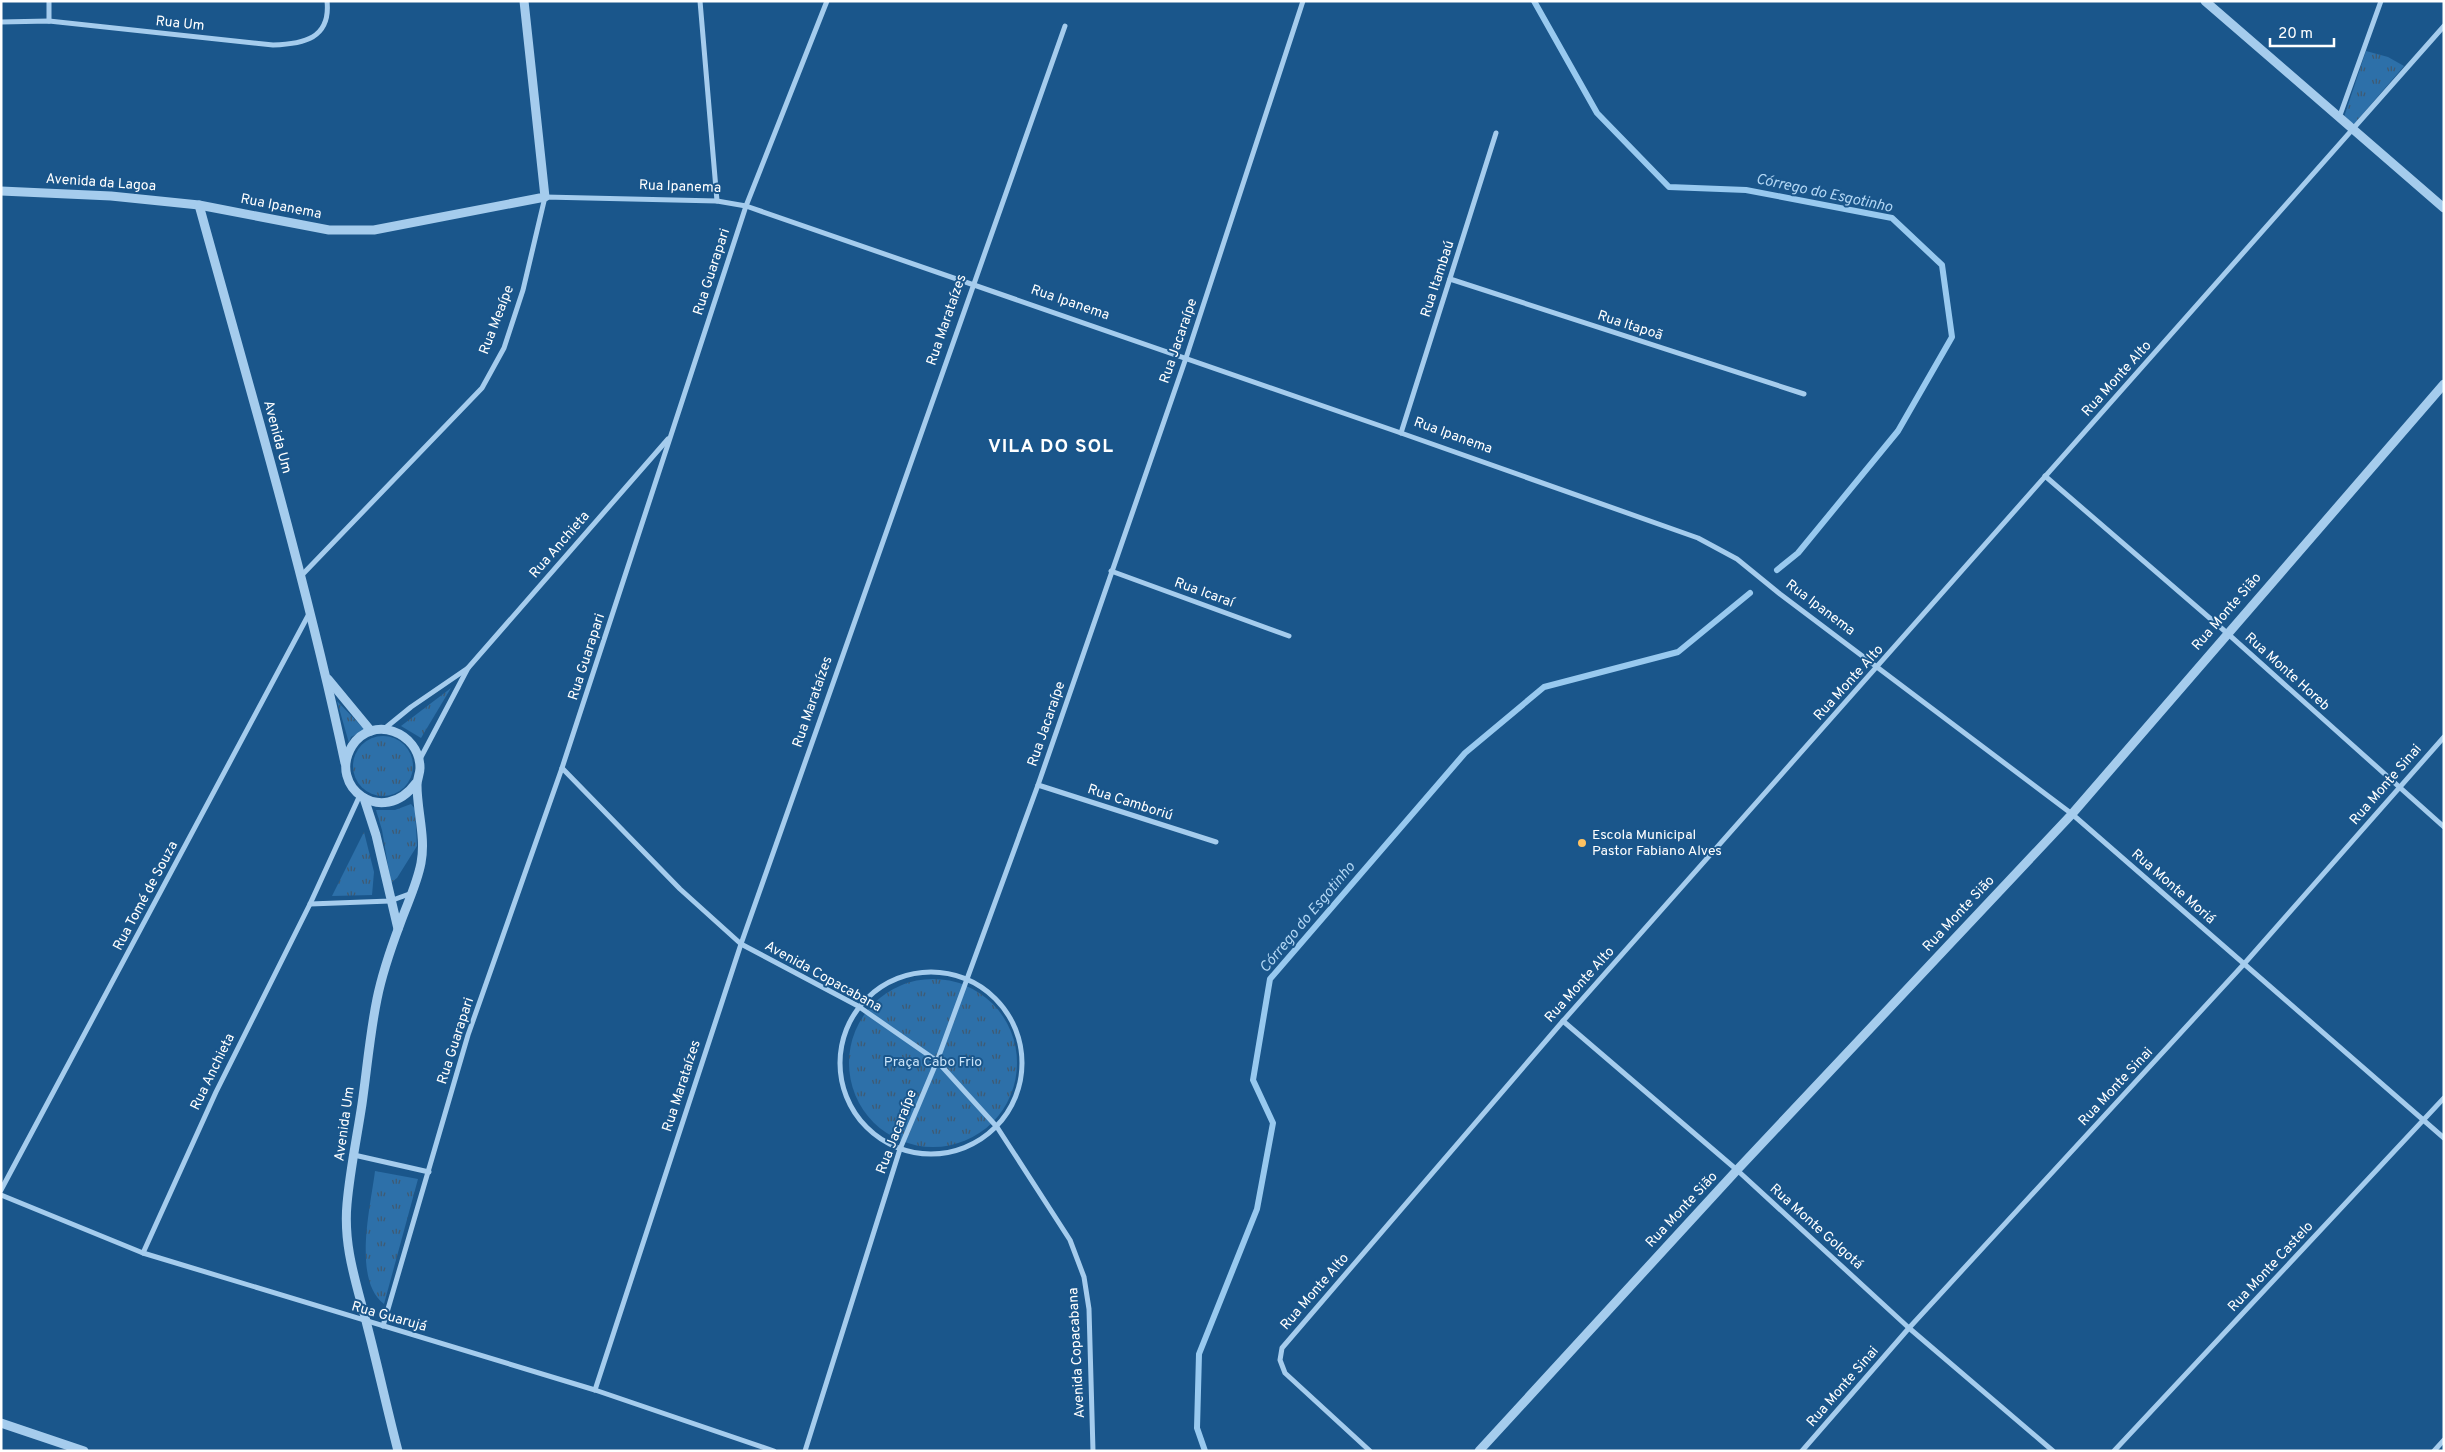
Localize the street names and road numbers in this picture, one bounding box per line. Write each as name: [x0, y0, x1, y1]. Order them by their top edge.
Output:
street label: Rua Um: [155, 13, 205, 35]
street label: Avenida da Lagoa: [45, 171, 157, 195]
street label: Rua Ipanema: [639, 177, 721, 197]
street label: Rua Ipanema: [239, 191, 323, 223]
street label: Rua Guarapari: [690, 226, 734, 318]
street label: Rua Itambaú: [1418, 239, 1458, 319]
street label: Rua Marataízes: [923, 272, 971, 368]
street label: Rua Ipanema: [1028, 282, 1112, 324]
street label: Rua Meaípe: [476, 283, 518, 357]
street label: Rua Jacaraípe: [1156, 296, 1202, 386]
street label: Rua Itapoã: [1595, 307, 1665, 345]
street label: Rua Monte Alto: [2079, 338, 2156, 420]
street label: Avenida Um: [259, 399, 295, 475]
street label: Rua Ipanema: [1411, 414, 1495, 458]
street label: Rua Anchieta: [526, 508, 594, 582]
street label: Rua Monte Sião: [2189, 569, 2266, 654]
street label: Rua Icaraí: [1172, 574, 1237, 612]
street label: Rua Ipanema: [1782, 576, 1858, 640]
street label: Rua Guarapari: [565, 611, 609, 703]
street label: Rua Monte Horeb: [2241, 629, 2333, 715]
street label: Rua Monte Alto: [1811, 642, 1888, 724]
street label: Rua Marataízes: [789, 654, 837, 750]
street label: Rua Jacaraípe: [1024, 679, 1070, 769]
street label: Rua Monte Sinai: [2346, 741, 2426, 829]
street label: Rua Camboriú: [1085, 781, 1175, 825]
street label: Rua Tomé de Souza: [110, 838, 182, 954]
street label: Rua Monte Moriá: [2128, 846, 2218, 928]
street label: Rua Monte Sião: [1920, 872, 1999, 955]
street label: Avenida Copacabana: [761, 938, 885, 1016]
street label: Rua Monte Alto: [1542, 944, 1619, 1026]
street label: Rua Guarapari: [434, 995, 478, 1087]
street label: Rua Anchieta: [187, 1031, 239, 1113]
street label: Rua Marataízes: [659, 1038, 705, 1134]
street label: Rua Monte Sinai: [2075, 1044, 2157, 1130]
street label: Avenida Um: [331, 1086, 359, 1162]
street label: Rua Jacaraípe: [873, 1087, 921, 1177]
street label: Rua Monte Sião: [1643, 1168, 1722, 1251]
street label: Rua Monte Golgotá: [1766, 1181, 1866, 1273]
street label: Rua Monte Castelo: [2225, 1218, 2317, 1316]
street label: Rua Monte Alto: [1277, 1250, 1353, 1334]
street label: Avenida Copacabana: [1065, 1287, 1089, 1419]
street label: Rua Guarujá: [349, 1298, 429, 1336]
street label: Rua Monte Sinai: [1803, 1343, 1883, 1431]

